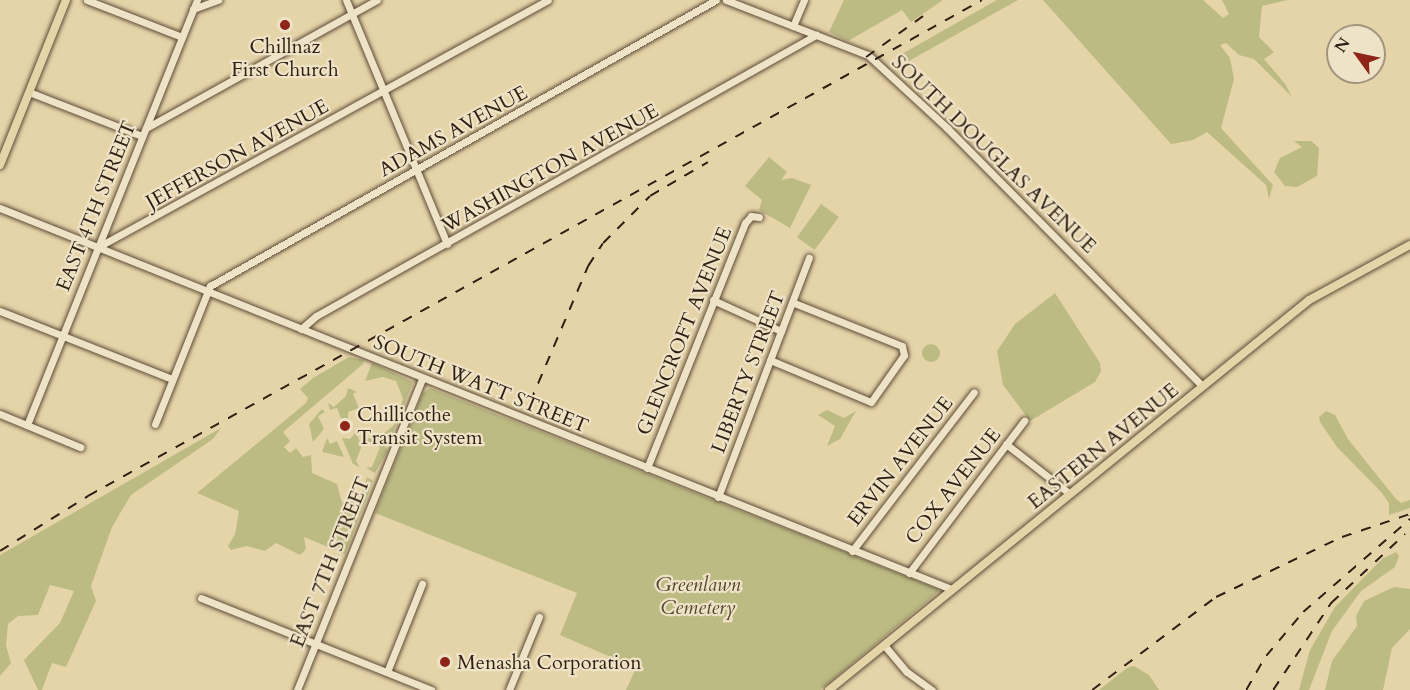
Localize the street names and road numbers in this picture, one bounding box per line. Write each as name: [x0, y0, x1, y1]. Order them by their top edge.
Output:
street label: SOUTH DOUGLAS AVENUE: [887, 50, 1101, 258]
street label: ADAMS AVENUE: [375, 80, 531, 182]
street label: JEFFERSON AVENUE: [142, 94, 332, 214]
street label: WASHINGTON AVENUE: [437, 98, 663, 238]
street label: EAST 4TH STREET: [51, 117, 141, 295]
street label: GLENCROFT AVENUE: [631, 223, 737, 439]
street label: LIBERTY STREET: [706, 288, 790, 456]
street label: SOUTH WATT STREET: [370, 330, 592, 438]
street label: EASTERN AVENUE: [1023, 378, 1183, 514]
street label: ERVIN AVENUE: [842, 392, 958, 530]
street label: COX AVENUE: [900, 423, 1006, 549]
street label: EAST 7TH STREET: [285, 473, 375, 651]

